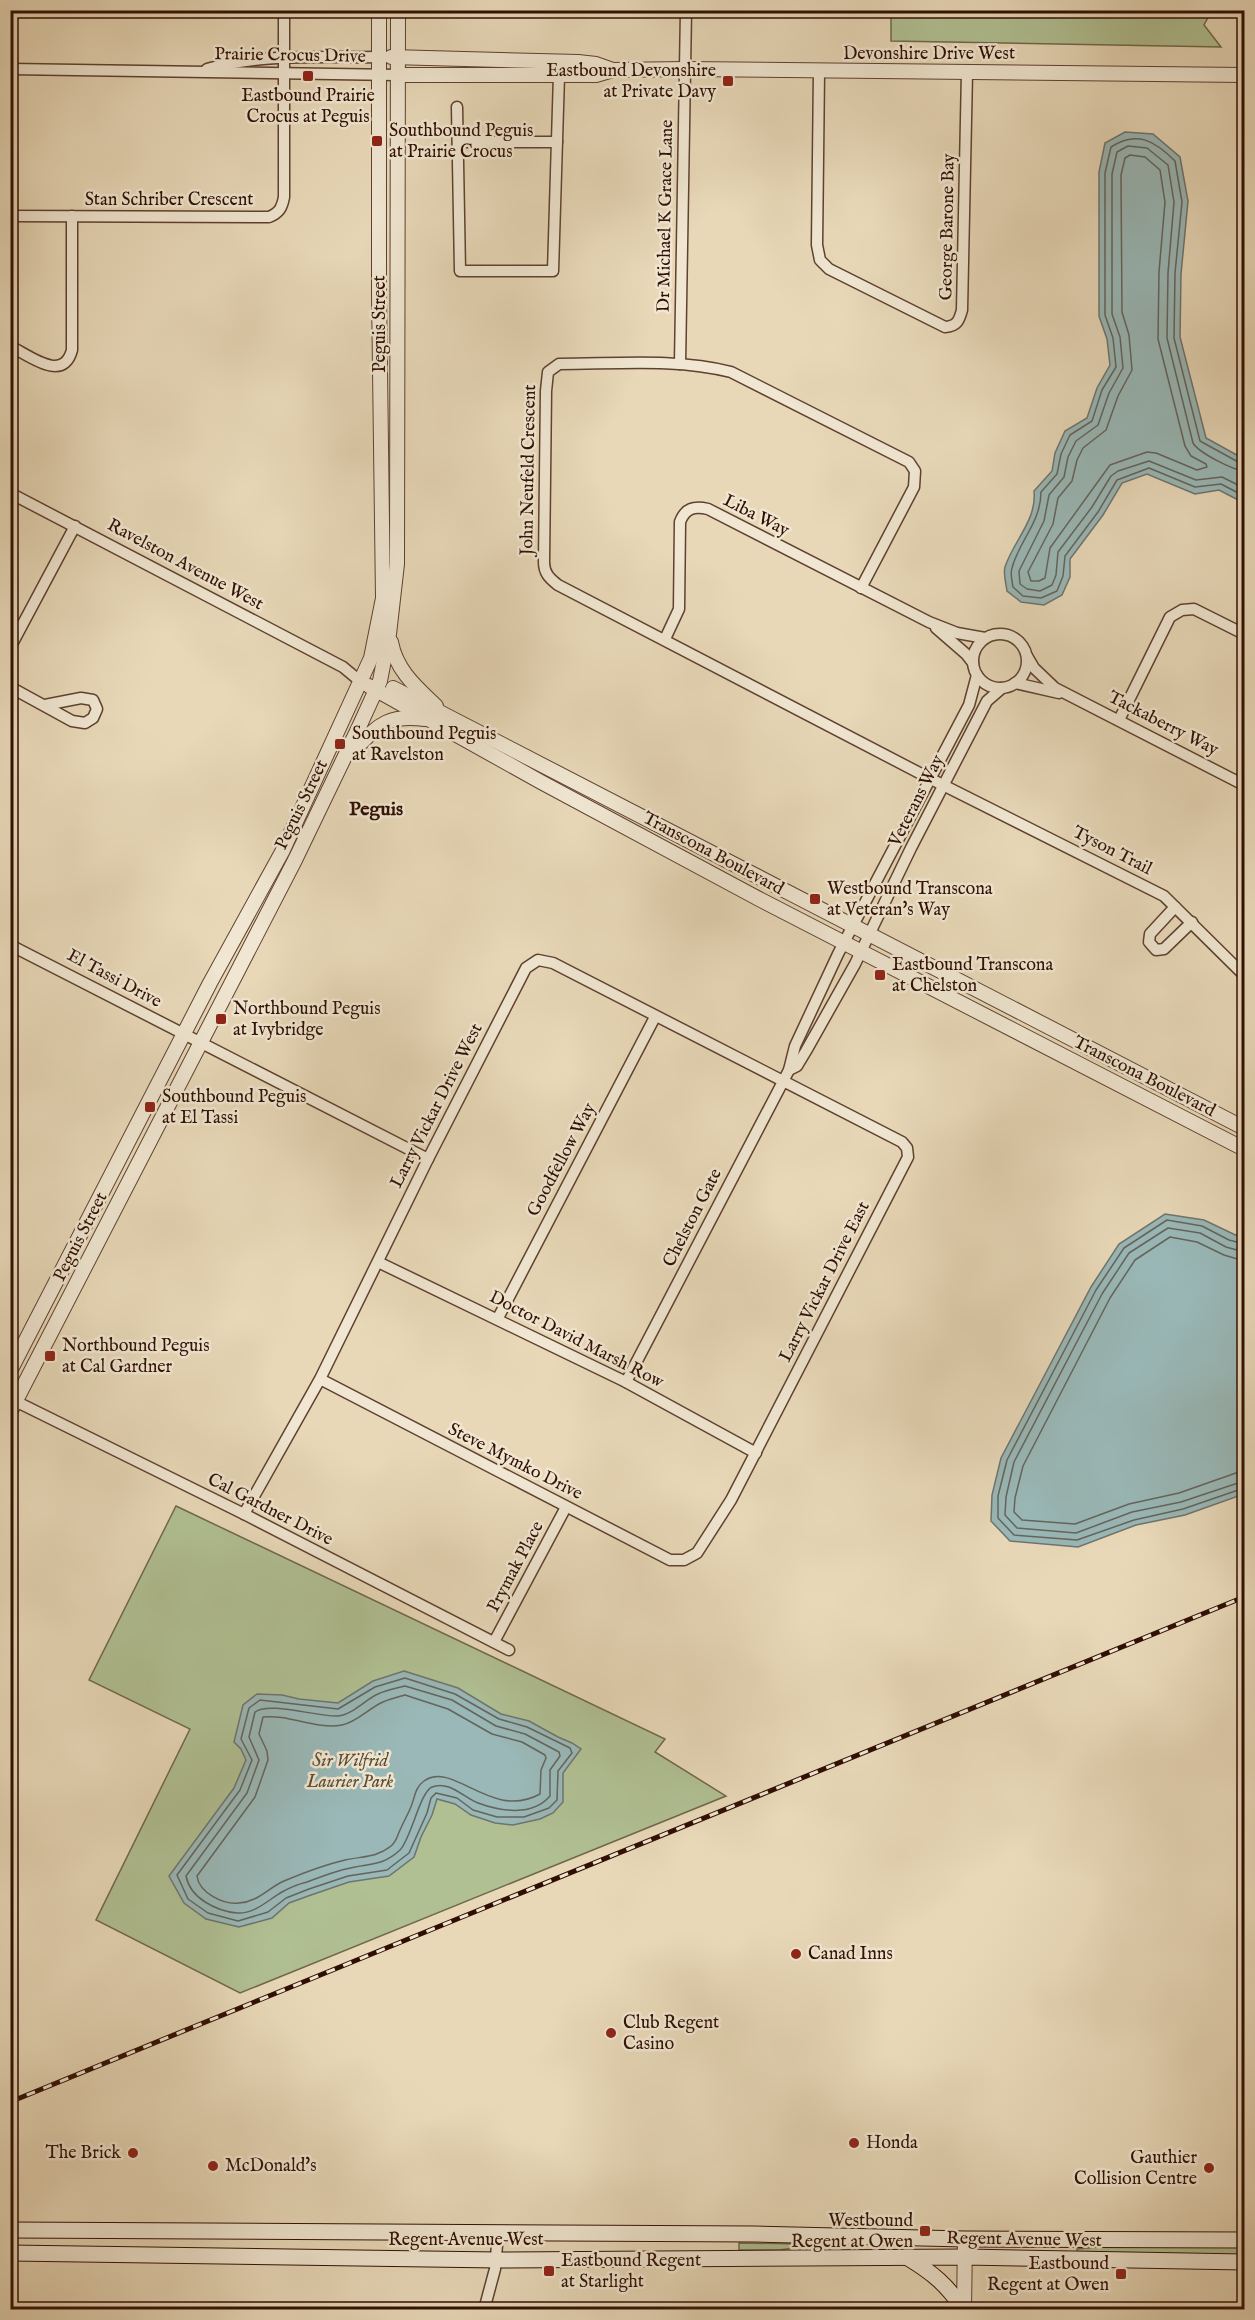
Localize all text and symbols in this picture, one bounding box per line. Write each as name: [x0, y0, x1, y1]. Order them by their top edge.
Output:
street label: Prairie Crocus Drive: [214, 43, 366, 69]
street label: Devonshire Drive West: [843, 43, 1015, 66]
place label: Eastbound Devonshire at Private Davy: [546, 60, 716, 104]
marker: Eastbound Prairie Crocus at Peguis: [301, 69, 315, 83]
marker: Eastbound Devonshire at Private Davy: [721, 74, 735, 88]
place label: Eastbound Prairie Crocus at Peguis: [241, 85, 375, 129]
street label: Dr Michael K Grace Lane: [653, 119, 679, 313]
place label: Southbound Peguis at Prairie Crocus: [389, 120, 533, 164]
marker: Southbound Peguis at Prairie Crocus: [370, 134, 384, 148]
street label: George Barone Bay: [935, 153, 961, 301]
street label: Stan Schriber Crescent: [85, 189, 253, 212]
street label: Peguis Street: [369, 275, 392, 373]
street label: John Neufeld Crescent: [516, 384, 542, 558]
street label: Liba Way: [719, 490, 793, 543]
street label: Ravelston Avenue West: [103, 514, 267, 616]
street label: Tackaberry Way: [1104, 686, 1222, 762]
place label: Southbound Peguis at Ravelston: [352, 723, 496, 767]
marker: Southbound Peguis at Ravelston: [333, 737, 347, 751]
street label: Veterans Way: [884, 751, 950, 852]
street label: Peguis Street: [270, 756, 334, 854]
district label: Peguis: [349, 797, 403, 822]
street label: Transcona Boulevard: [638, 807, 788, 901]
street label: Tyson Trail: [1068, 821, 1156, 881]
place label: Westbound Transcona at Veteran's Way: [827, 878, 993, 922]
marker: Westbound Transcona at Veteran's Way: [808, 892, 822, 906]
street label: El Tassi Drive: [63, 944, 165, 1014]
place label: Eastbound Transcona at Chelston: [892, 954, 1053, 998]
marker: Eastbound Transcona at Chelston: [873, 968, 887, 982]
place label: Northbound Peguis at Ivybridge: [233, 998, 380, 1042]
marker: Northbound Peguis at Ivybridge: [214, 1012, 228, 1026]
street label: Larry Vickar Drive West: [386, 1020, 488, 1192]
street label: Transcona Boulevard: [1069, 1031, 1219, 1123]
place label: Southbound Peguis at El Tassi: [162, 1086, 306, 1130]
street label: Goodfellow Way: [522, 1099, 602, 1221]
marker: Southbound Peguis at El Tassi: [143, 1100, 157, 1114]
street label: Chelston Gate: [658, 1165, 728, 1271]
street label: Peguis Street: [49, 1188, 113, 1286]
street label: Larry Vickar Drive East: [774, 1198, 876, 1366]
street label: Doctor David Marsh Row: [485, 1286, 668, 1394]
place label: Northbound Peguis at Cal Gardner: [62, 1335, 209, 1379]
marker: Northbound Peguis at Cal Gardner: [43, 1349, 57, 1363]
street label: Steve Mymko Drive: [444, 1418, 586, 1506]
street label: Cal Gardner Drive: [203, 1468, 337, 1552]
street label: Prymak Place: [482, 1517, 550, 1617]
park label: Sir Wilfrid Laurier Park: [306, 1750, 393, 1794]
place label: Canad Inns: [808, 1943, 893, 1966]
marker: Canad Inns: [789, 1947, 803, 1961]
place label: Club Regent Casino: [623, 2012, 719, 2056]
marker: Club Regent Casino: [604, 2026, 618, 2040]
place label: Honda: [866, 2132, 918, 2155]
marker: Honda: [847, 2136, 861, 2150]
place label: The Brick: [45, 2142, 121, 2165]
marker: The Brick: [126, 2146, 140, 2160]
place label: Gauthier Collision Centre: [1074, 2147, 1197, 2191]
place label: McDonald's: [225, 2155, 317, 2178]
marker: McDonald's: [206, 2159, 220, 2173]
marker: Gauthier Collision Centre: [1202, 2161, 1216, 2175]
place label: Westbound Regent at Owen: [791, 2210, 913, 2254]
marker: Westbound Regent at Owen: [918, 2224, 932, 2238]
street label: Regent Avenue West: [946, 2227, 1102, 2253]
street label: Regent Avenue West: [388, 2229, 544, 2252]
place label: Eastbound Regent at Starlight: [561, 2250, 701, 2294]
place label: Eastbound Regent at Owen: [987, 2253, 1109, 2297]
marker: Eastbound Regent at Starlight: [542, 2264, 556, 2278]
marker: Eastbound Regent at Owen: [1114, 2267, 1128, 2281]

